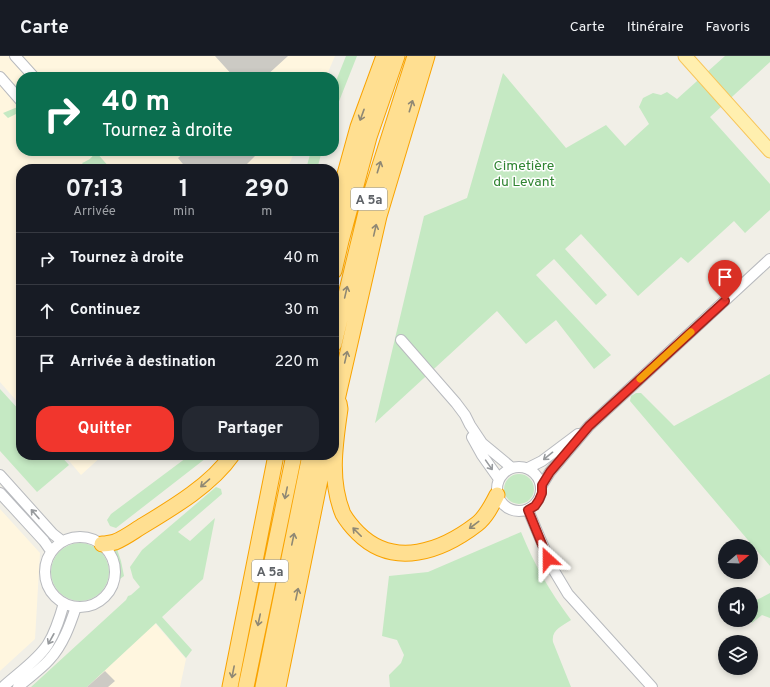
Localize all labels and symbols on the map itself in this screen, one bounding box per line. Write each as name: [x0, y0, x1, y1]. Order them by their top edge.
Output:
one-way arrow: [408, 99, 415, 112]
one-way arrow: [358, 109, 366, 121]
park label: Cimetière du Levant: [493, 158, 555, 191]
one-way arrow: [376, 160, 383, 173]
road number: A 5a: [351, 188, 387, 210]
one-way arrow: [372, 224, 380, 237]
pin: [708, 260, 742, 301]
one-way arrow: [342, 286, 350, 299]
one-way arrow: [343, 351, 351, 364]
one-way arrow: [542, 452, 553, 461]
one-way arrow: [485, 460, 493, 471]
one-way arrow: [200, 478, 211, 487]
one-way arrow: [281, 486, 289, 499]
one-way arrow: [30, 508, 39, 519]
one-way arrow: [469, 521, 480, 529]
one-way arrow: [353, 527, 362, 537]
one-way arrow: [289, 533, 297, 546]
position arrow: [527, 538, 569, 580]
north arrow: [718, 539, 758, 579]
road number: A 5a: [252, 560, 288, 582]
one-way arrow: [293, 588, 301, 601]
one-way arrow: [255, 614, 263, 627]
one-way arrow: [46, 633, 54, 645]
one-way arrow: [229, 665, 237, 678]

